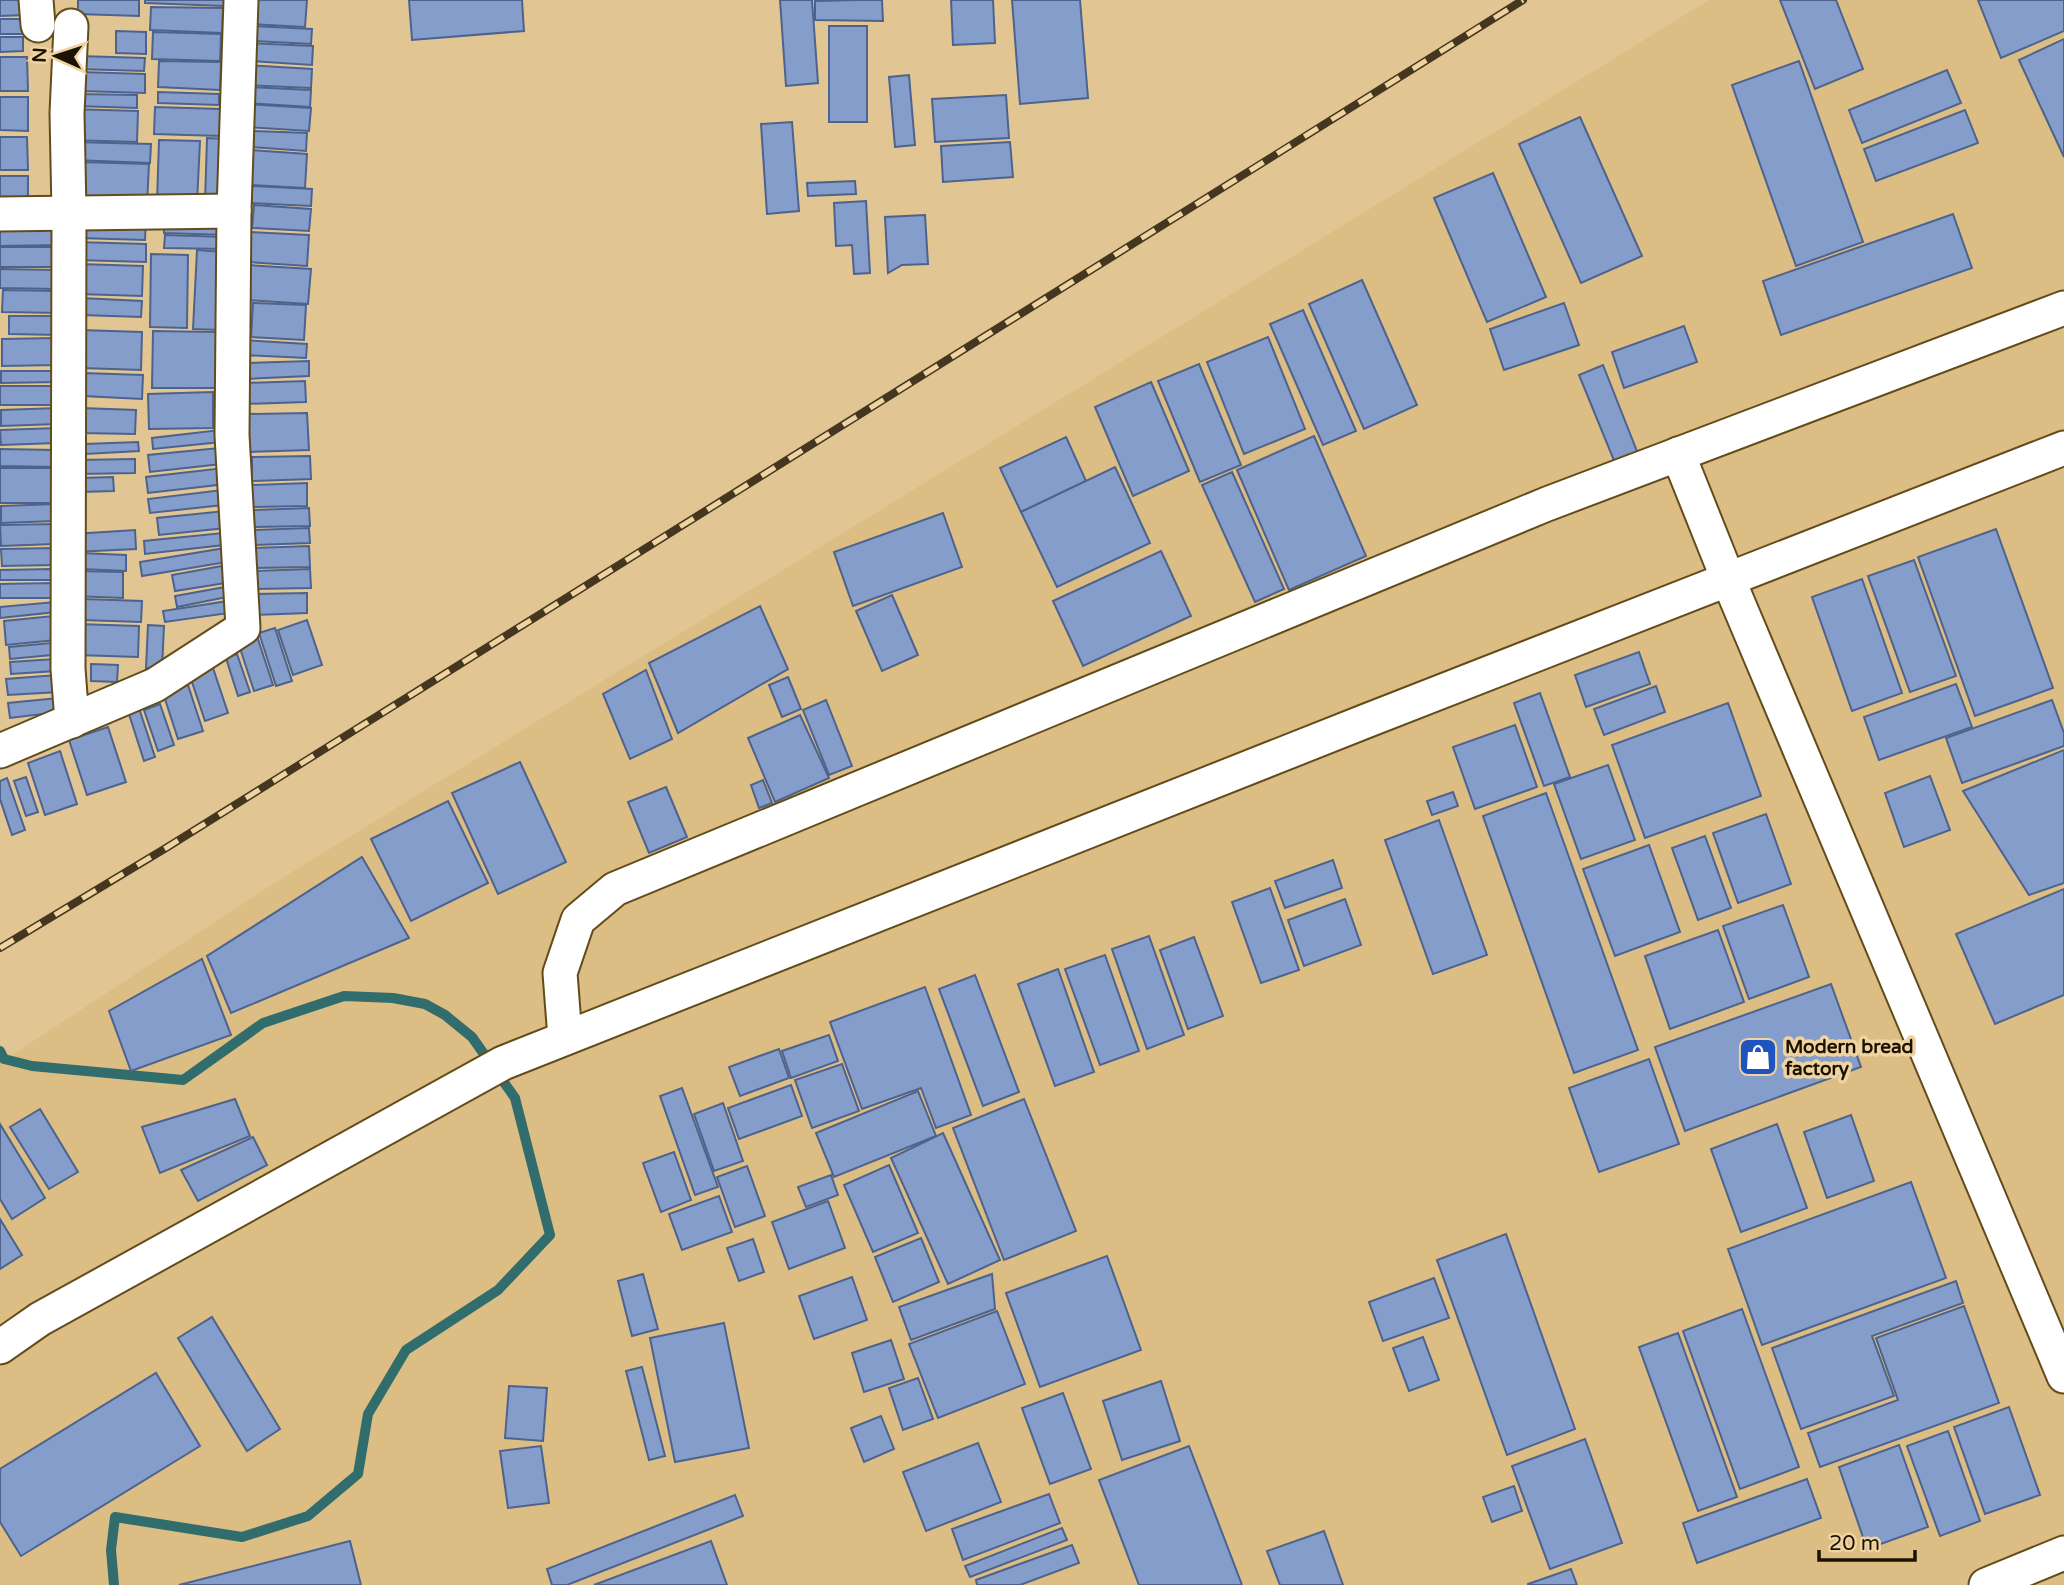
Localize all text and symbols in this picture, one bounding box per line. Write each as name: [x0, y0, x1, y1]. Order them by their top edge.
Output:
north arrow: [21, 21, 91, 91]
text: N: [29, 47, 51, 63]
shop icon: Modern bread factory: [1737, 1036, 1779, 1078]
place label: Modern bread factory: [1785, 1036, 1914, 1081]
scale bar: [1819, 1518, 1915, 1562]
text: 20 m: [1829, 1531, 1880, 1556]

